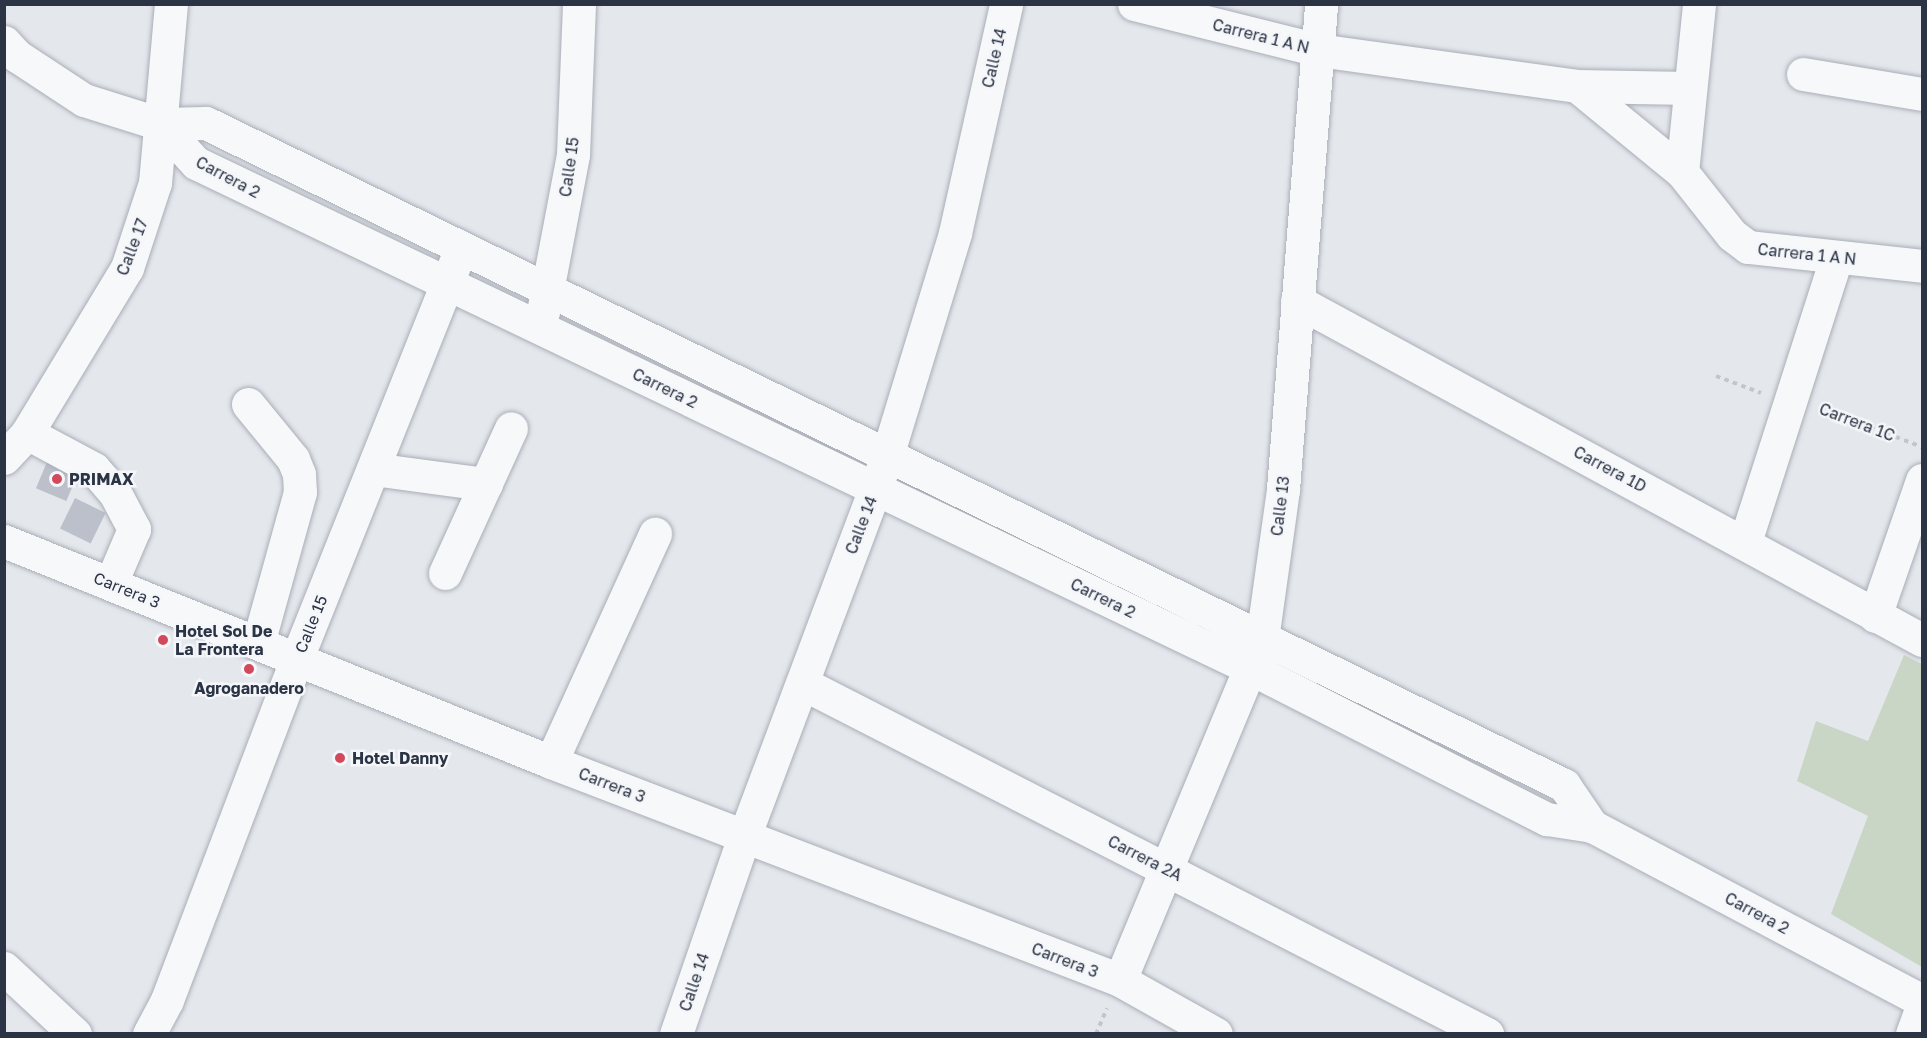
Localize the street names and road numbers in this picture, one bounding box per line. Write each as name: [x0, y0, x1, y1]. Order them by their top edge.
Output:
street label: Carrera 1 A N: [1211, 15, 1311, 57]
street label: Calle 14: [978, 26, 1010, 90]
street label: Calle 15: [555, 136, 583, 198]
street label: Carrera 2: [193, 152, 263, 202]
street label: Calle 17: [112, 216, 152, 278]
street label: Carrera 1 A N: [1757, 239, 1857, 269]
street label: Carrera 2: [629, 364, 701, 412]
street label: Carrera 1C: [1817, 399, 1897, 445]
street label: Carrera 1D: [1570, 442, 1650, 496]
street label: Calle 13: [1267, 475, 1293, 537]
street label: Calle 14: [841, 493, 881, 557]
street label: Carrera 3: [91, 568, 163, 612]
street label: Carrera 2: [1067, 574, 1139, 622]
street label: Calle 15: [291, 592, 331, 656]
street label: Carrera 3: [576, 763, 648, 807]
street label: Carrera 2A: [1105, 831, 1185, 885]
street label: Carrera 2: [1722, 888, 1792, 938]
street label: Carrera 3: [1029, 938, 1101, 982]
street label: Calle 14: [675, 950, 713, 1014]

